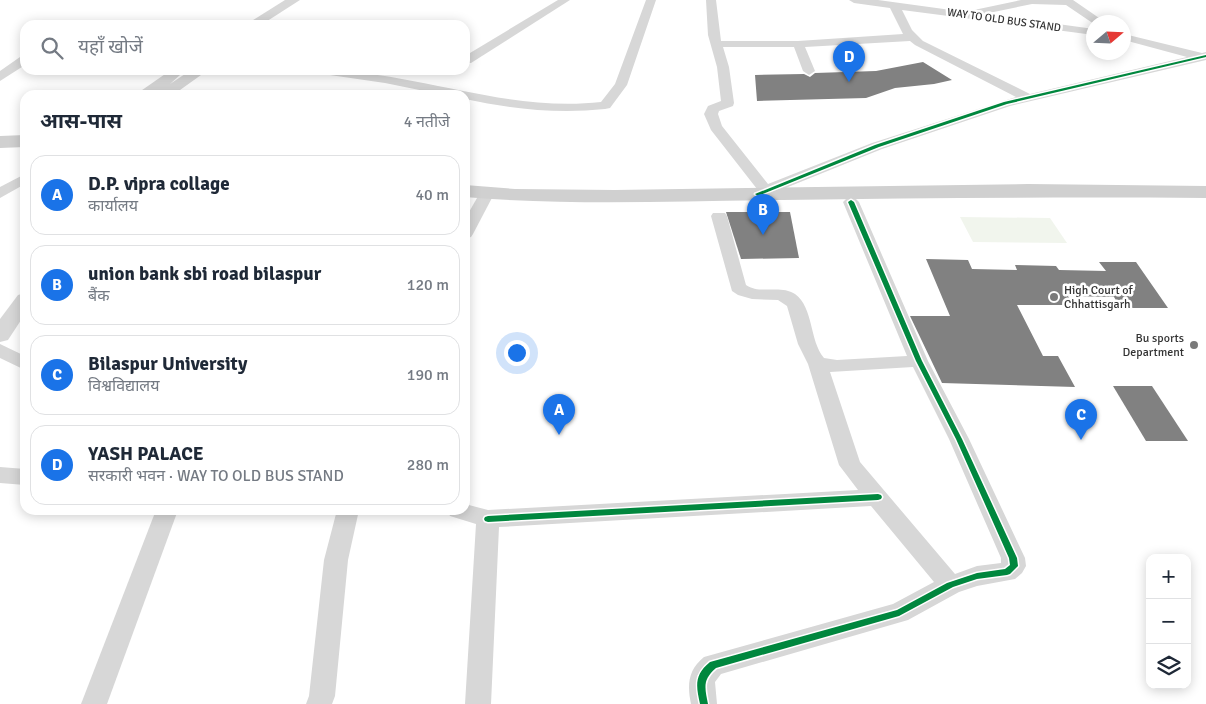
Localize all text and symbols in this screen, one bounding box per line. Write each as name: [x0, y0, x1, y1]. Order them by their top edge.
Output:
street label: WAY TO OLD BUS STAND: [946, 6, 1062, 34]
north arrow: [1086, 15, 1131, 60]
search box: [20, 20, 470, 75]
icon: search: [38, 34, 66, 62]
text: यहाँ खोजें: [78, 35, 143, 59]
pin: D: [833, 41, 865, 82]
text: आस-पास: [40, 108, 122, 134]
text: 4 नतीजे: [404, 112, 450, 132]
text: D.P. vipra collage: [88, 172, 230, 196]
text: A: [52, 185, 62, 205]
text: 40 m: [415, 185, 449, 205]
pin: B: [747, 194, 779, 235]
text: कार्यालय: [88, 196, 138, 216]
text: union bank sbi road bilaspur: [88, 262, 321, 286]
text: B: [52, 275, 62, 295]
text: 120 m: [407, 275, 449, 295]
place label: High Court of Chhattisgarh: [1064, 283, 1133, 312]
text: बैंक: [88, 286, 109, 306]
marker: High Court of Chhattisgarh: [1048, 291, 1060, 303]
place label: Bu sports Department: [1123, 331, 1184, 360]
marker: Bu sports Department: [1188, 339, 1200, 351]
your location: [504, 340, 530, 366]
text: Bilaspur University: [88, 352, 247, 376]
text: C: [52, 365, 62, 385]
text: 190 m: [407, 365, 449, 385]
text: विश्वविद्यालय: [88, 376, 159, 396]
pin: A: [543, 394, 575, 435]
pin: C: [1065, 399, 1097, 440]
text: YASH PALACE: [88, 442, 204, 466]
text: D: [52, 455, 62, 475]
text: 280 m: [407, 455, 449, 475]
text: सरकारी भवन · WAY TO OLD BUS STAND: [88, 466, 344, 486]
map controls: [1146, 554, 1191, 689]
button: +: [1146, 554, 1191, 599]
button: −: [1146, 599, 1191, 644]
button: layers: [1146, 644, 1191, 689]

